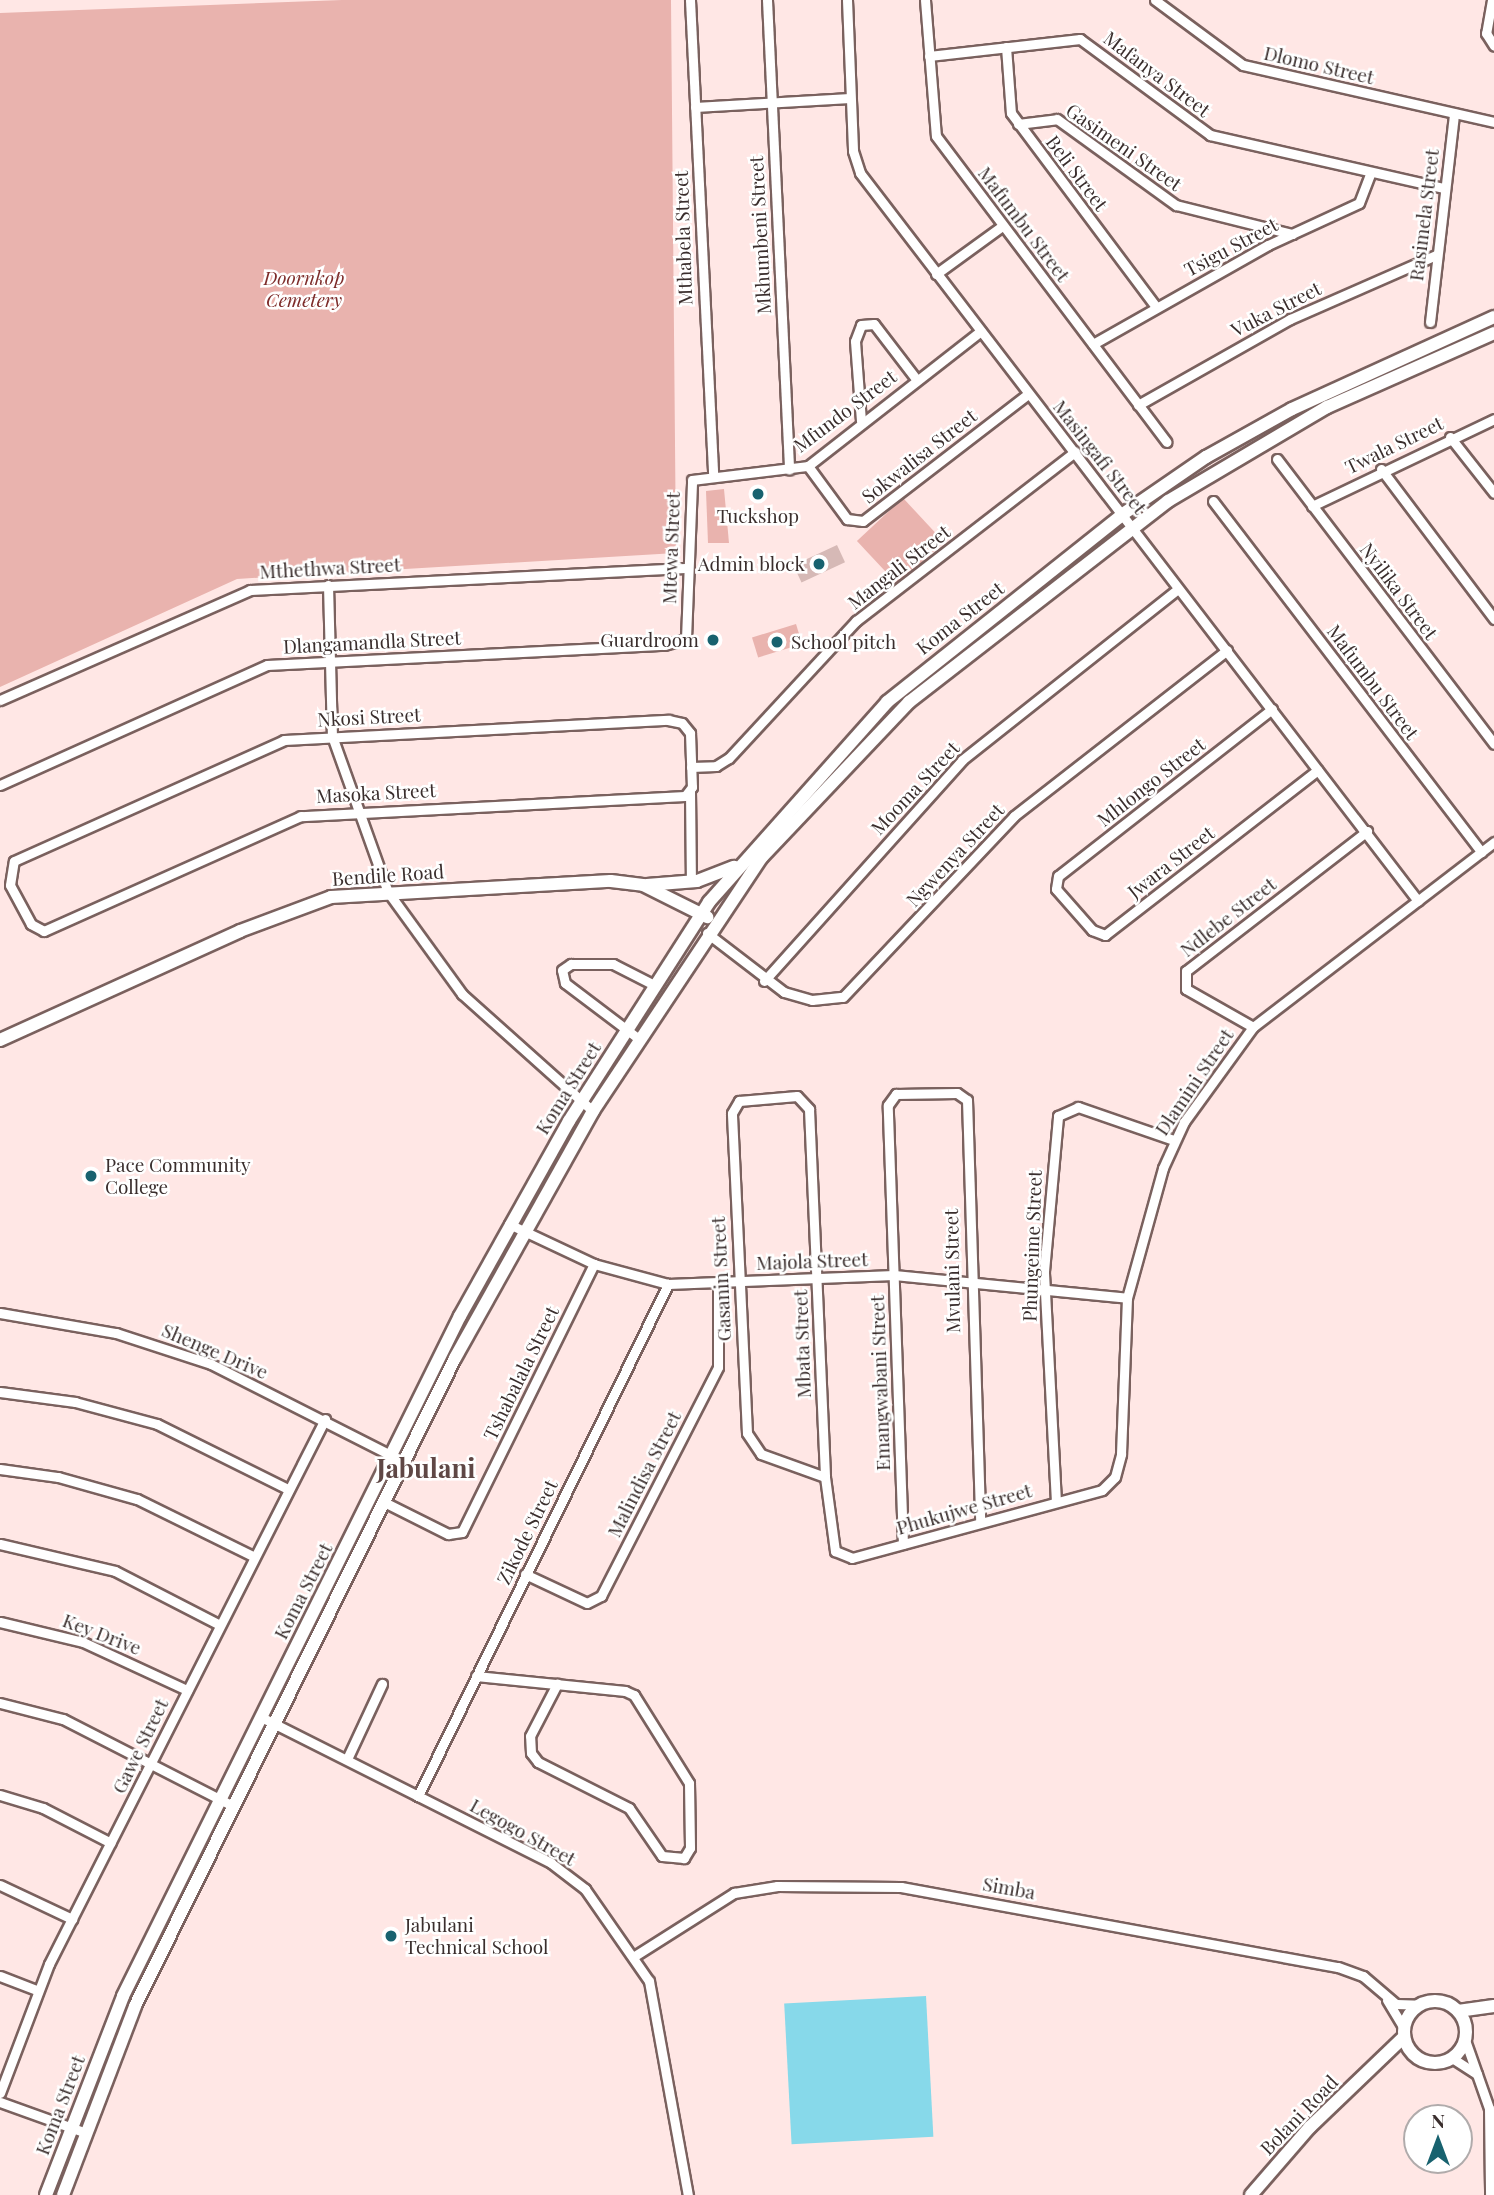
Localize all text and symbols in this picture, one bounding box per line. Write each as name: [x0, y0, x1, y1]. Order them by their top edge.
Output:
street label: Mafanya Street: [1099, 27, 1215, 121]
street label: Dlomo Street: [1262, 41, 1376, 89]
street label: Gasimeni Street: [1062, 99, 1186, 195]
street label: Beli Street: [1041, 131, 1113, 215]
street label: Rasimela Street: [1405, 148, 1443, 282]
street label: Mkhumbeni Street: [744, 155, 776, 315]
street label: Mafumbu Street: [973, 162, 1075, 286]
street label: Mthabela Street: [669, 170, 697, 306]
street label: Tsigu Street: [1180, 213, 1282, 281]
park label: Doornkop Cemetery: [264, 267, 344, 311]
street label: Vuka Street: [1227, 277, 1325, 341]
street label: Mfundo Street: [789, 365, 901, 457]
street label: Masingafi Street: [1049, 396, 1151, 518]
street label: Sokwalisa Street: [857, 404, 981, 508]
street label: Twala Street: [1341, 411, 1447, 479]
marker: Tuckshop: [750, 486, 766, 502]
street label: Mtewa Street: [658, 491, 684, 605]
place label: Tuckshop: [717, 505, 799, 527]
street label: Mangali Street: [843, 520, 955, 614]
street label: Nyilika Street: [1355, 538, 1443, 644]
street label: Mthethwa Street: [259, 553, 401, 583]
place label: Admin block: [698, 553, 805, 575]
marker: Admin block: [811, 556, 827, 572]
street label: Koma Street: [912, 577, 1008, 659]
street label: Mafumbu Street: [1322, 620, 1424, 744]
street label: Dlangamandla Street: [282, 626, 462, 658]
place label: Guardroom: [600, 629, 699, 651]
place label: School pitch: [791, 631, 896, 653]
marker: Guardroom: [705, 632, 721, 648]
marker: School pitch: [769, 634, 785, 650]
street label: Nkosi Street: [317, 703, 421, 731]
street label: Mhlongo Street: [1093, 733, 1209, 831]
street label: Mooma Street: [866, 737, 964, 839]
street label: Masoka Street: [315, 778, 437, 808]
street label: Ngwenya Street: [901, 799, 1009, 911]
street label: Jwara Street: [1123, 821, 1219, 903]
street label: Bendile Road: [331, 860, 445, 890]
street label: Ndlebe Street: [1176, 873, 1280, 961]
street label: Dlamini Street: [1150, 1024, 1238, 1140]
street label: Koma Street: [531, 1037, 605, 1139]
place label: Pace Community College: [105, 1154, 251, 1198]
marker: Pace Community College: [83, 1168, 99, 1184]
street label: Phungeime Street: [1018, 1170, 1046, 1322]
street label: Mvulani Street: [940, 1209, 964, 1333]
street label: Gasanin Street: [706, 1216, 736, 1342]
street label: Majola Street: [756, 1248, 868, 1274]
street label: Mbata Street: [789, 1289, 815, 1399]
street label: Emangwabani Street: [866, 1295, 894, 1471]
street label: Tshabalala Street: [479, 1302, 563, 1444]
street label: Shenge Drive: [159, 1318, 271, 1384]
street label: Malindisa Street: [602, 1407, 686, 1541]
district label: Jabulani: [376, 1452, 476, 1484]
street label: Zikode Street: [492, 1476, 562, 1588]
street label: Phukujwe Street: [894, 1479, 1034, 1539]
street label: Koma Street: [269, 1539, 337, 1643]
street label: Key Drive: [59, 1609, 145, 1659]
street label: Gawe Street: [107, 1695, 173, 1797]
street label: Legogo Street: [466, 1794, 580, 1870]
street label: Simba: [981, 1872, 1037, 1904]
place label: Jabulani Technical School: [405, 1914, 549, 1958]
marker: Jabulani Technical School: [383, 1928, 399, 1944]
street label: Koma Street: [31, 2052, 89, 2158]
street label: Bolani Road: [1255, 2070, 1343, 2160]
north arrow: [1403, 2104, 1473, 2174]
text: N: [1431, 2107, 1445, 2133]

